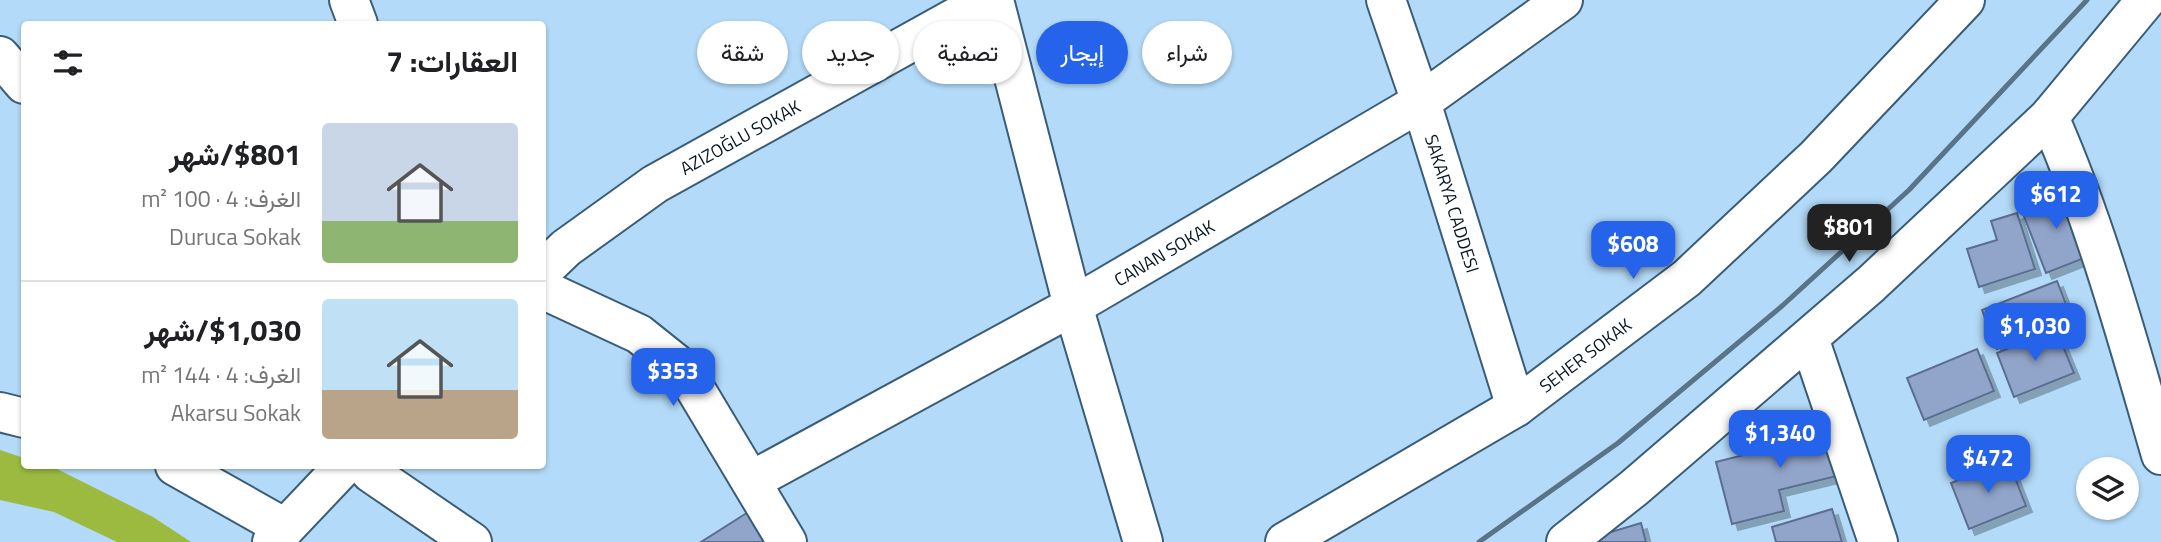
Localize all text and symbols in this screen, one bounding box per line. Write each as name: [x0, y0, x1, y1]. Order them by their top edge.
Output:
chip: شقة: [697, 21, 788, 84]
chip: جديد: [802, 21, 899, 84]
chip: تصفية: [913, 21, 1022, 84]
chip: إيجار: [1036, 21, 1128, 84]
chip: شراء: [1142, 21, 1232, 84]
text: العقارات: 7: [386, 38, 518, 84]
icon: filters: [49, 44, 87, 82]
street label: AZIZOĞLU SOKAK: [675, 93, 805, 181]
text: $801/شهر: [169, 131, 301, 177]
street label: SAKARYA CADDESI: [1418, 131, 1487, 276]
icon: home: [378, 151, 462, 235]
pin: $612: [2015, 172, 2097, 231]
text: $612: [2030, 176, 2082, 211]
text: الغرف: 4 · 100 m²: [141, 181, 301, 216]
pin: $801: [1808, 204, 1890, 264]
text: $801: [1823, 209, 1875, 244]
street label: CANAN SOKAK: [1109, 213, 1219, 293]
text: Duruca Sokak: [169, 219, 301, 254]
pin: $608: [1592, 222, 1674, 281]
text: $608: [1607, 226, 1659, 261]
pin: $1,030: [1978, 304, 2092, 363]
text: $1,030/شهر: [144, 307, 301, 353]
text: $1,030: [2000, 308, 2070, 343]
street label: SEHER SOKAK: [1533, 311, 1637, 399]
icon: home: [378, 327, 462, 411]
pin: $353: [632, 348, 714, 408]
text: $353: [647, 353, 699, 388]
text: الغرف: 4 · 144 m²: [141, 357, 301, 392]
text: Akarsu Sokak: [171, 395, 301, 430]
pin: $1,340: [1723, 410, 1837, 470]
text: $1,340: [1745, 415, 1815, 450]
pin: $472: [1947, 435, 2029, 495]
text: $472: [1962, 440, 2014, 475]
map controls: [2076, 457, 2139, 520]
button: layers: [2076, 457, 2139, 520]

